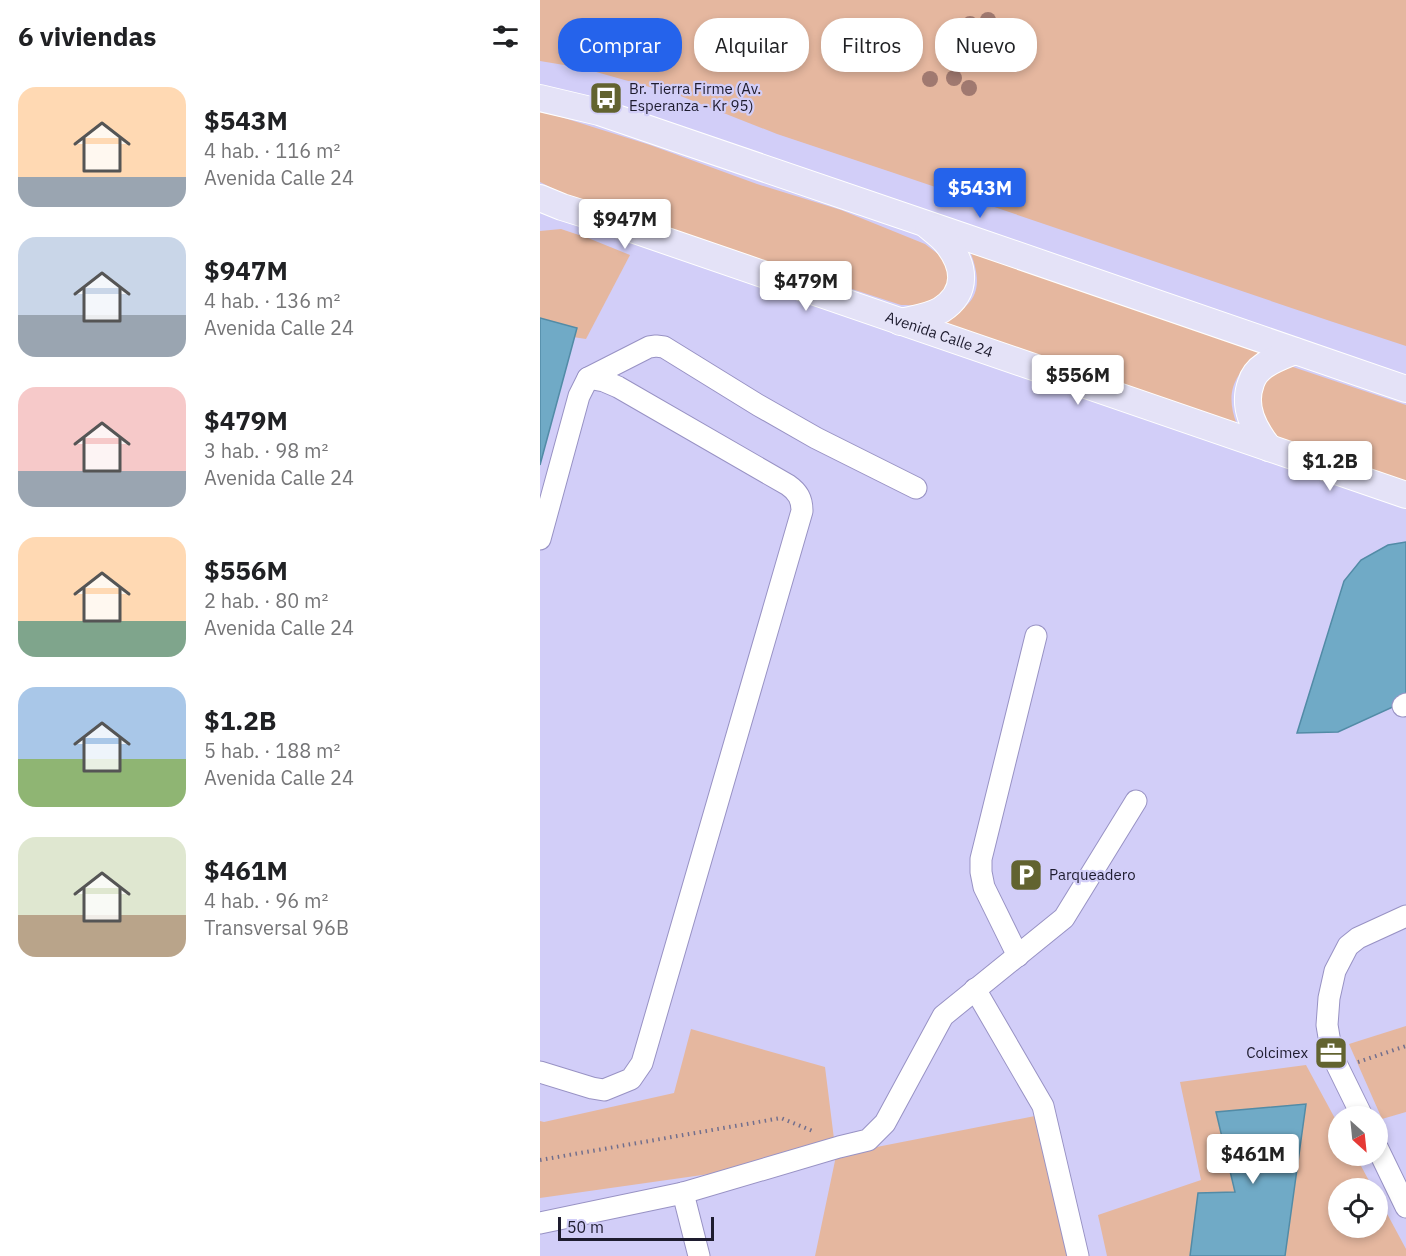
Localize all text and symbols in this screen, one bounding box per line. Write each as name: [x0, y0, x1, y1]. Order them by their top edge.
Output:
chip: Comprar: [558, 18, 682, 72]
chip: Alquilar: [694, 18, 809, 72]
chip: Filtros: [821, 18, 923, 72]
chip: Nuevo: [935, 18, 1037, 72]
text: 6 viviendas: [18, 19, 156, 53]
icon: filters: [489, 20, 522, 53]
place label: Br. Tierra Firme (Av. Esperanza - Kr 95): [629, 79, 761, 115]
bus stop icon: Br. Tierra Firme (Av. Esperanza - Kr 95): [588, 80, 624, 116]
text: $543M: [204, 103, 288, 137]
icon: home: [66, 111, 138, 183]
text: 4 hab. · 116 m²: [204, 137, 340, 164]
text: Avenida Calle 24: [204, 164, 354, 191]
pin: $543M: [938, 168, 1022, 219]
text: $543M: [948, 174, 1012, 201]
pin: $947M: [583, 199, 667, 250]
text: $947M: [593, 205, 657, 232]
text: $947M: [204, 253, 288, 287]
icon: home: [66, 261, 138, 333]
pin: $479M: [764, 261, 848, 312]
text: $479M: [774, 267, 838, 294]
text: 4 hab. · 136 m²: [204, 287, 340, 314]
street label: Avenida Calle 24: [883, 307, 996, 361]
text: Avenida Calle 24: [204, 314, 354, 341]
pin: $556M: [1036, 355, 1120, 406]
text: $556M: [1046, 361, 1110, 388]
text: $479M: [204, 403, 288, 437]
icon: home: [66, 411, 138, 483]
text: 3 hab. · 98 m²: [204, 437, 328, 464]
pin: $1.2B: [1288, 441, 1372, 492]
text: $1.2B: [1302, 447, 1358, 474]
text: Avenida Calle 24: [204, 464, 354, 491]
text: $556M: [204, 553, 288, 587]
icon: home: [66, 561, 138, 633]
text: 2 hab. · 80 m²: [204, 587, 328, 614]
text: Avenida Calle 24: [204, 614, 354, 641]
text: $1.2B: [204, 703, 276, 737]
icon: home: [66, 711, 138, 783]
text: 5 hab. · 188 m²: [204, 737, 340, 764]
text: Avenida Calle 24: [204, 764, 354, 791]
text: $461M: [204, 853, 288, 887]
parking icon: Parqueadero: [1008, 857, 1044, 893]
icon: home: [66, 861, 138, 933]
place label: Parqueadero: [1049, 865, 1136, 884]
text: 4 hab. · 96 m²: [204, 887, 328, 914]
text: Transversal 96B: [204, 914, 349, 941]
office icon: Colcimex: [1313, 1035, 1349, 1071]
place label: Colcimex: [1246, 1043, 1308, 1062]
north arrow: [1328, 1106, 1388, 1166]
map controls: [1328, 1106, 1388, 1238]
pin: $461M: [1211, 1134, 1295, 1185]
text: $461M: [1221, 1140, 1285, 1167]
button: locate: [1328, 1178, 1388, 1238]
scale bar: [558, 1214, 714, 1242]
text: 50 m: [567, 1217, 604, 1237]

